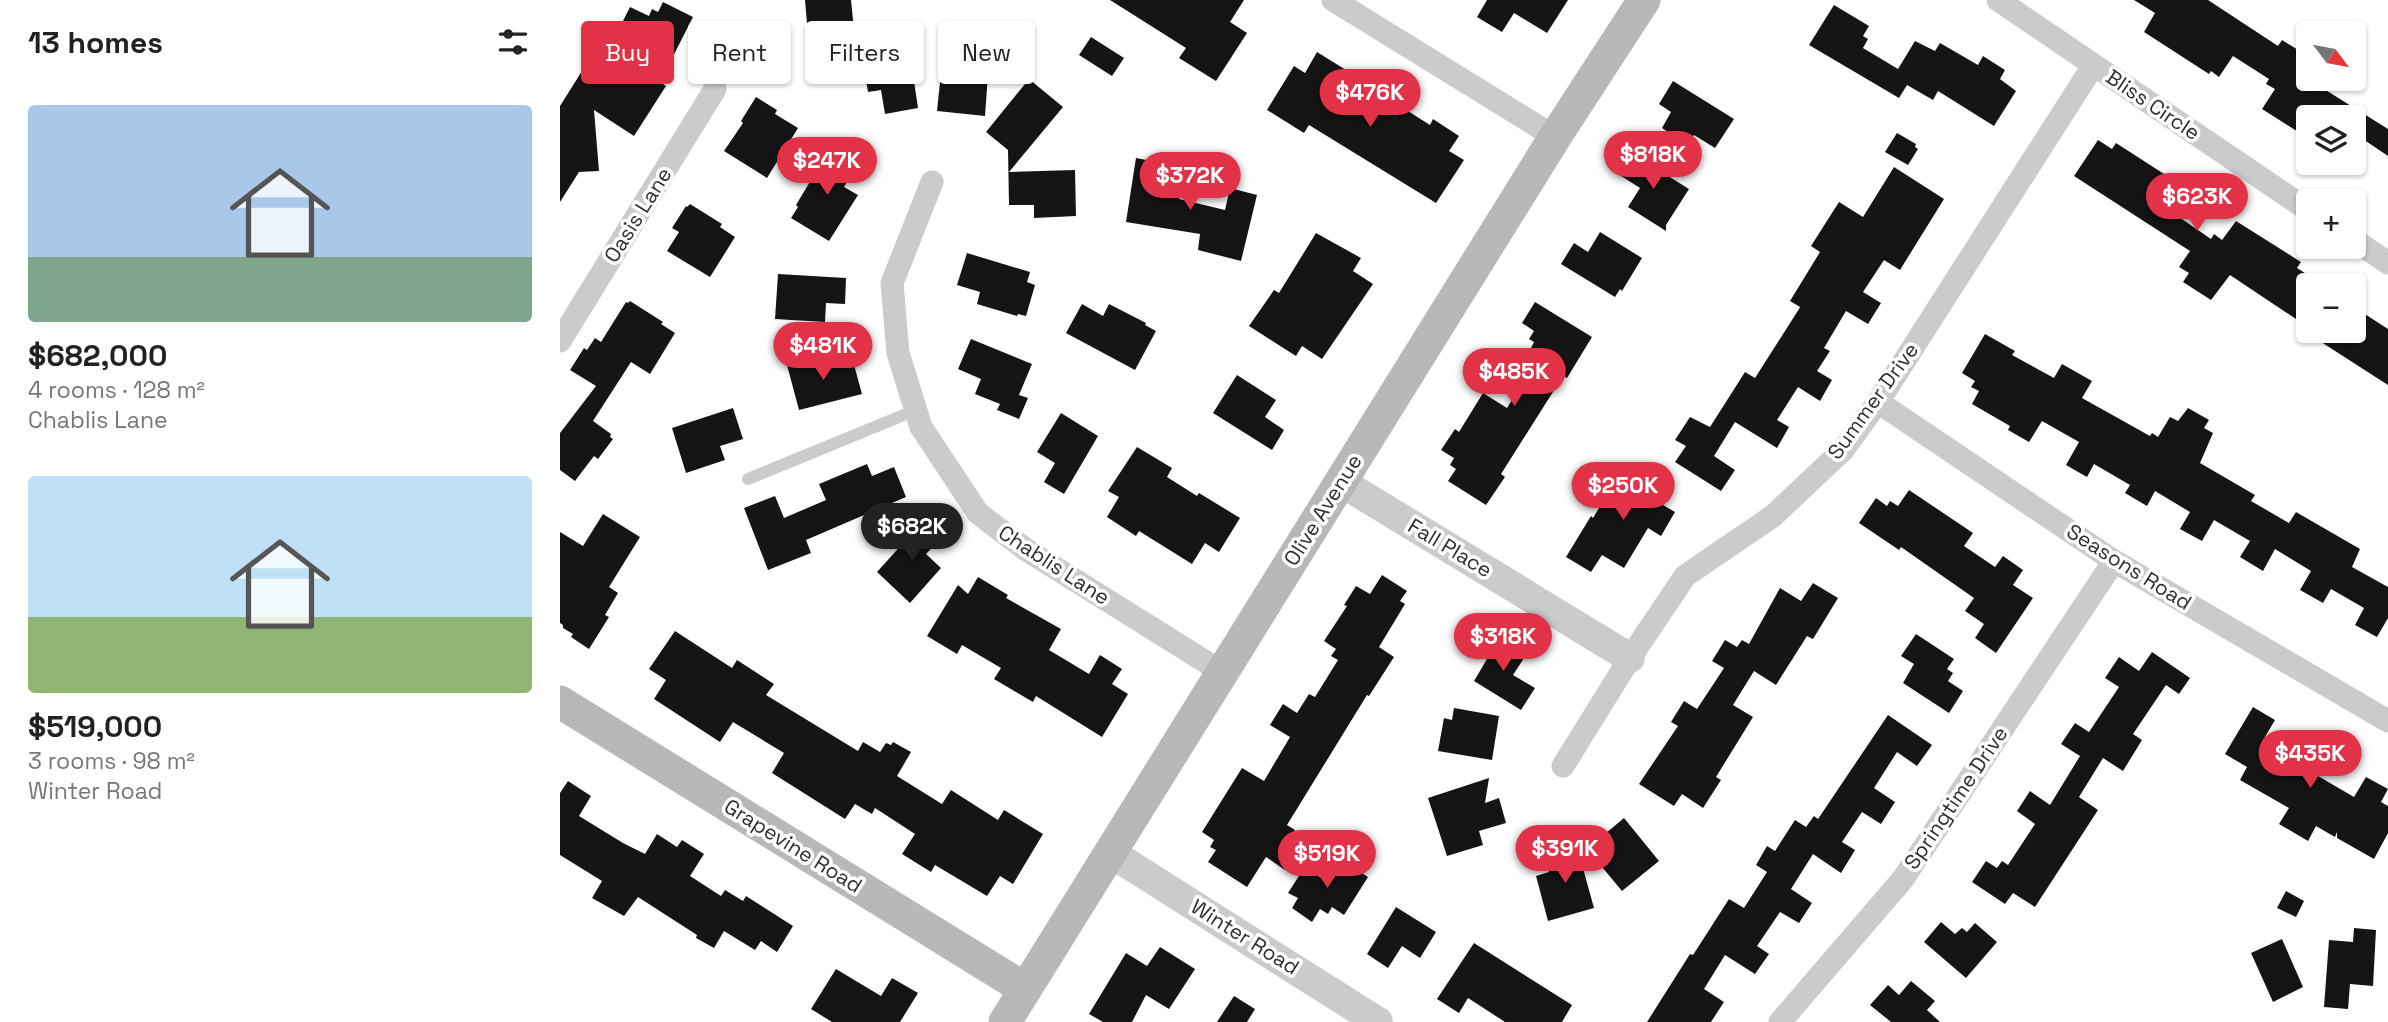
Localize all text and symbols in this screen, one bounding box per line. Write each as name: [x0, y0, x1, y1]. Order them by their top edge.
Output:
chip: Buy: [581, 21, 674, 84]
chip: Rent: [688, 21, 791, 84]
chip: Filters: [805, 21, 924, 84]
chip: New: [938, 21, 1035, 84]
north arrow: [2296, 21, 2366, 91]
map controls: [2296, 21, 2366, 343]
text: 13 homes: [28, 23, 163, 62]
icon: filters: [494, 23, 532, 61]
street label: Bliss Circle: [2101, 63, 2206, 146]
pin: $476K: [1321, 69, 1419, 129]
text: $476K: [1336, 77, 1404, 107]
button: layers: [2296, 105, 2366, 175]
pin: $818K: [1604, 132, 1702, 191]
pin: $247K: [778, 138, 876, 197]
text: $818K: [1620, 139, 1686, 169]
text: $247K: [793, 145, 861, 175]
icon: home: [217, 150, 343, 276]
pin: $372K: [1141, 152, 1239, 212]
text: $372K: [1156, 160, 1224, 190]
street label: Oasis Lane: [598, 162, 678, 267]
pin: $623K: [2148, 174, 2246, 233]
text: $623K: [2162, 181, 2232, 211]
button: +: [2296, 189, 2366, 259]
button: −: [2296, 273, 2366, 343]
pin: $481K: [774, 322, 872, 382]
text: $481K: [789, 330, 857, 360]
text: $682,000: [28, 336, 167, 375]
street label: Summer Drive: [1821, 337, 1924, 464]
pin: $485K: [1465, 348, 1563, 408]
text: $485K: [1479, 356, 1549, 386]
text: 4 rooms · 128 m²: [28, 375, 205, 405]
text: Chablis Lane: [28, 405, 168, 435]
street label: Olive Avenue: [1277, 449, 1368, 571]
pin: $250K: [1574, 462, 1672, 522]
text: $250K: [1588, 470, 1658, 500]
pin: $682K: [863, 504, 961, 563]
text: $682K: [877, 511, 947, 541]
street label: Fall Place: [1403, 512, 1497, 583]
street label: Seasons Road: [2062, 517, 2197, 616]
street label: Chablis Lane: [993, 519, 1115, 611]
icon: home: [217, 521, 343, 647]
pin: $318K: [1454, 614, 1552, 673]
text: $318K: [1470, 621, 1536, 651]
text: $519,000: [28, 707, 162, 746]
street label: Springtime Drive: [1898, 721, 2013, 874]
pin: $435K: [2261, 730, 2359, 790]
text: $435K: [2275, 738, 2345, 768]
text: 3 rooms · 98 m²: [28, 746, 195, 776]
text: Winter Road: [28, 776, 162, 806]
street label: Grapevine Road: [719, 792, 867, 899]
pin: $391K: [1516, 826, 1614, 885]
pin: $519K: [1278, 830, 1376, 890]
text: $391K: [1532, 833, 1598, 863]
text: $519K: [1294, 838, 1360, 868]
street label: Winter Road: [1186, 893, 1304, 981]

